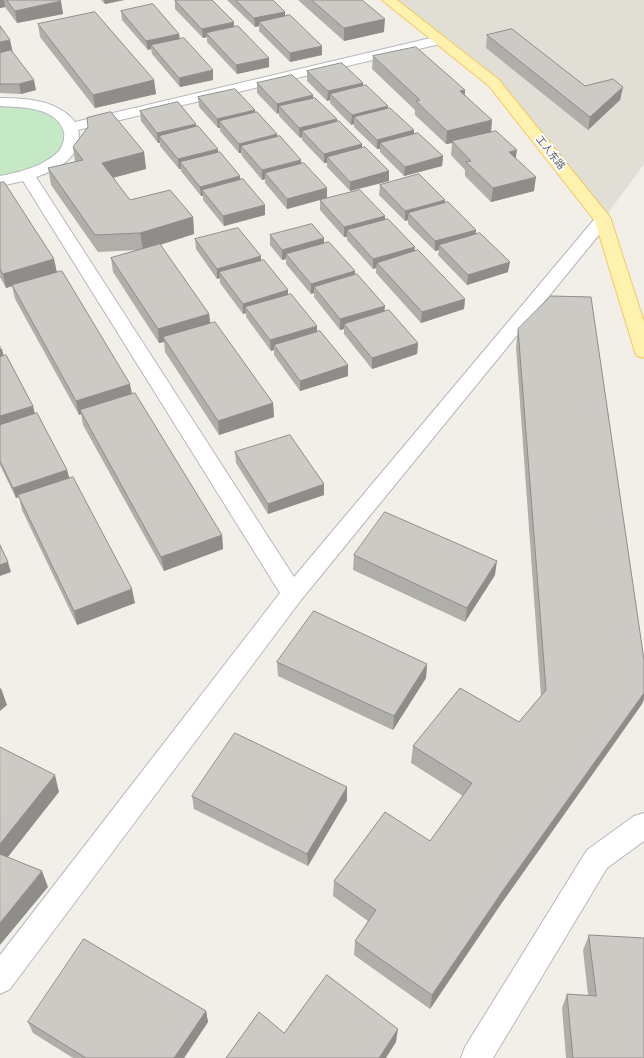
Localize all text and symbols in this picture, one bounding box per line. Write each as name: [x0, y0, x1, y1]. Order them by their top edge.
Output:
street label: 工人东路: [533, 134, 567, 172]

